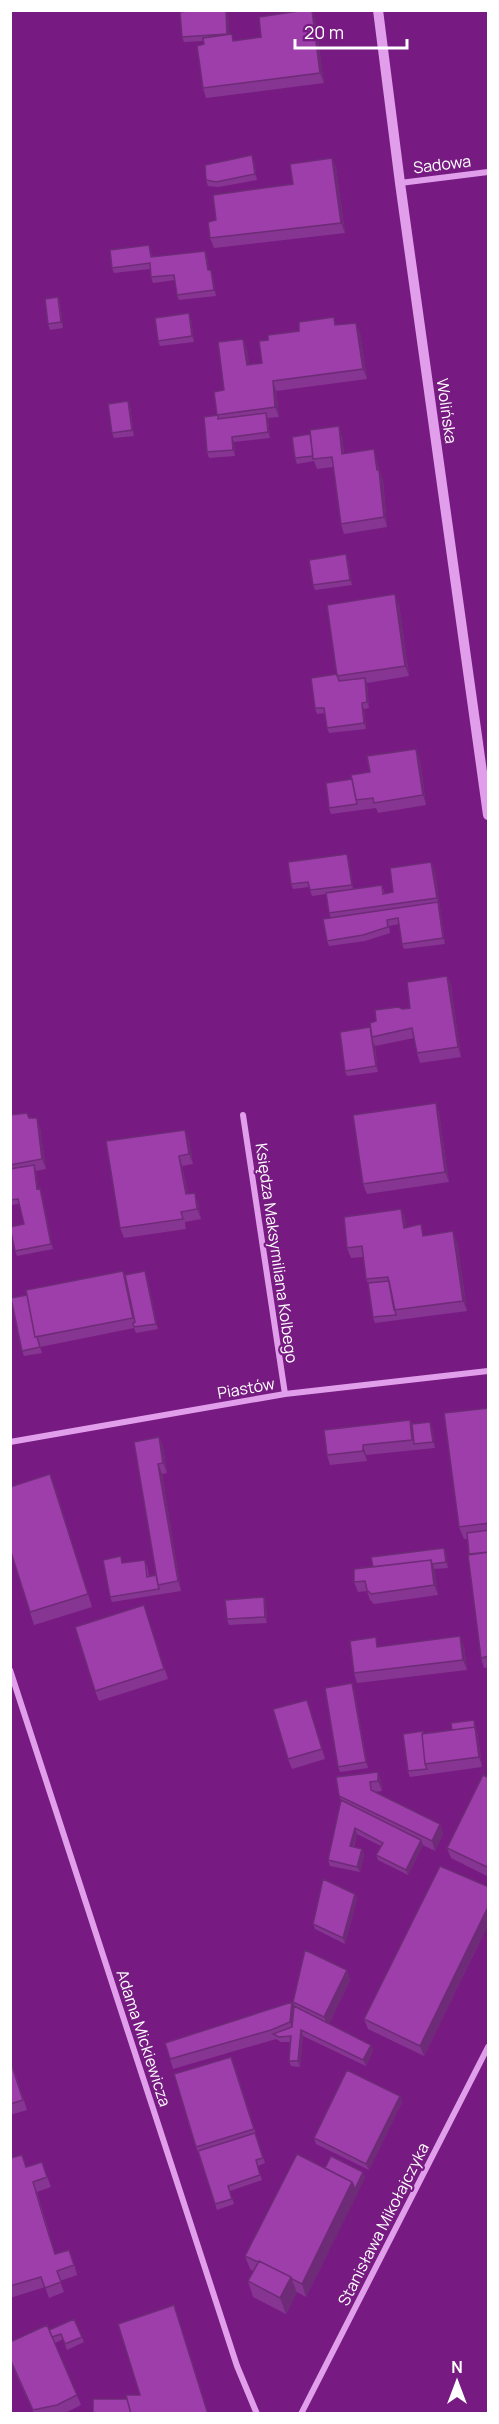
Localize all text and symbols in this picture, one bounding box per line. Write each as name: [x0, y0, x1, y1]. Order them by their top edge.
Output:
scale bar: [295, 12, 408, 50]
text: 20 m: [304, 20, 344, 44]
street label: Sadowa: [412, 150, 472, 178]
street label: Wolińska: [432, 377, 462, 445]
street label: Księdza Maksymiliana Kolbego: [251, 1142, 303, 1364]
street label: Piastów: [215, 1372, 277, 1404]
street label: Adama Mickiewicza: [111, 1967, 177, 2109]
street label: Stanisława Mikołajczyka: [332, 2139, 434, 2309]
north arrow: [427, 2352, 487, 2412]
text: N: [451, 2356, 463, 2378]

